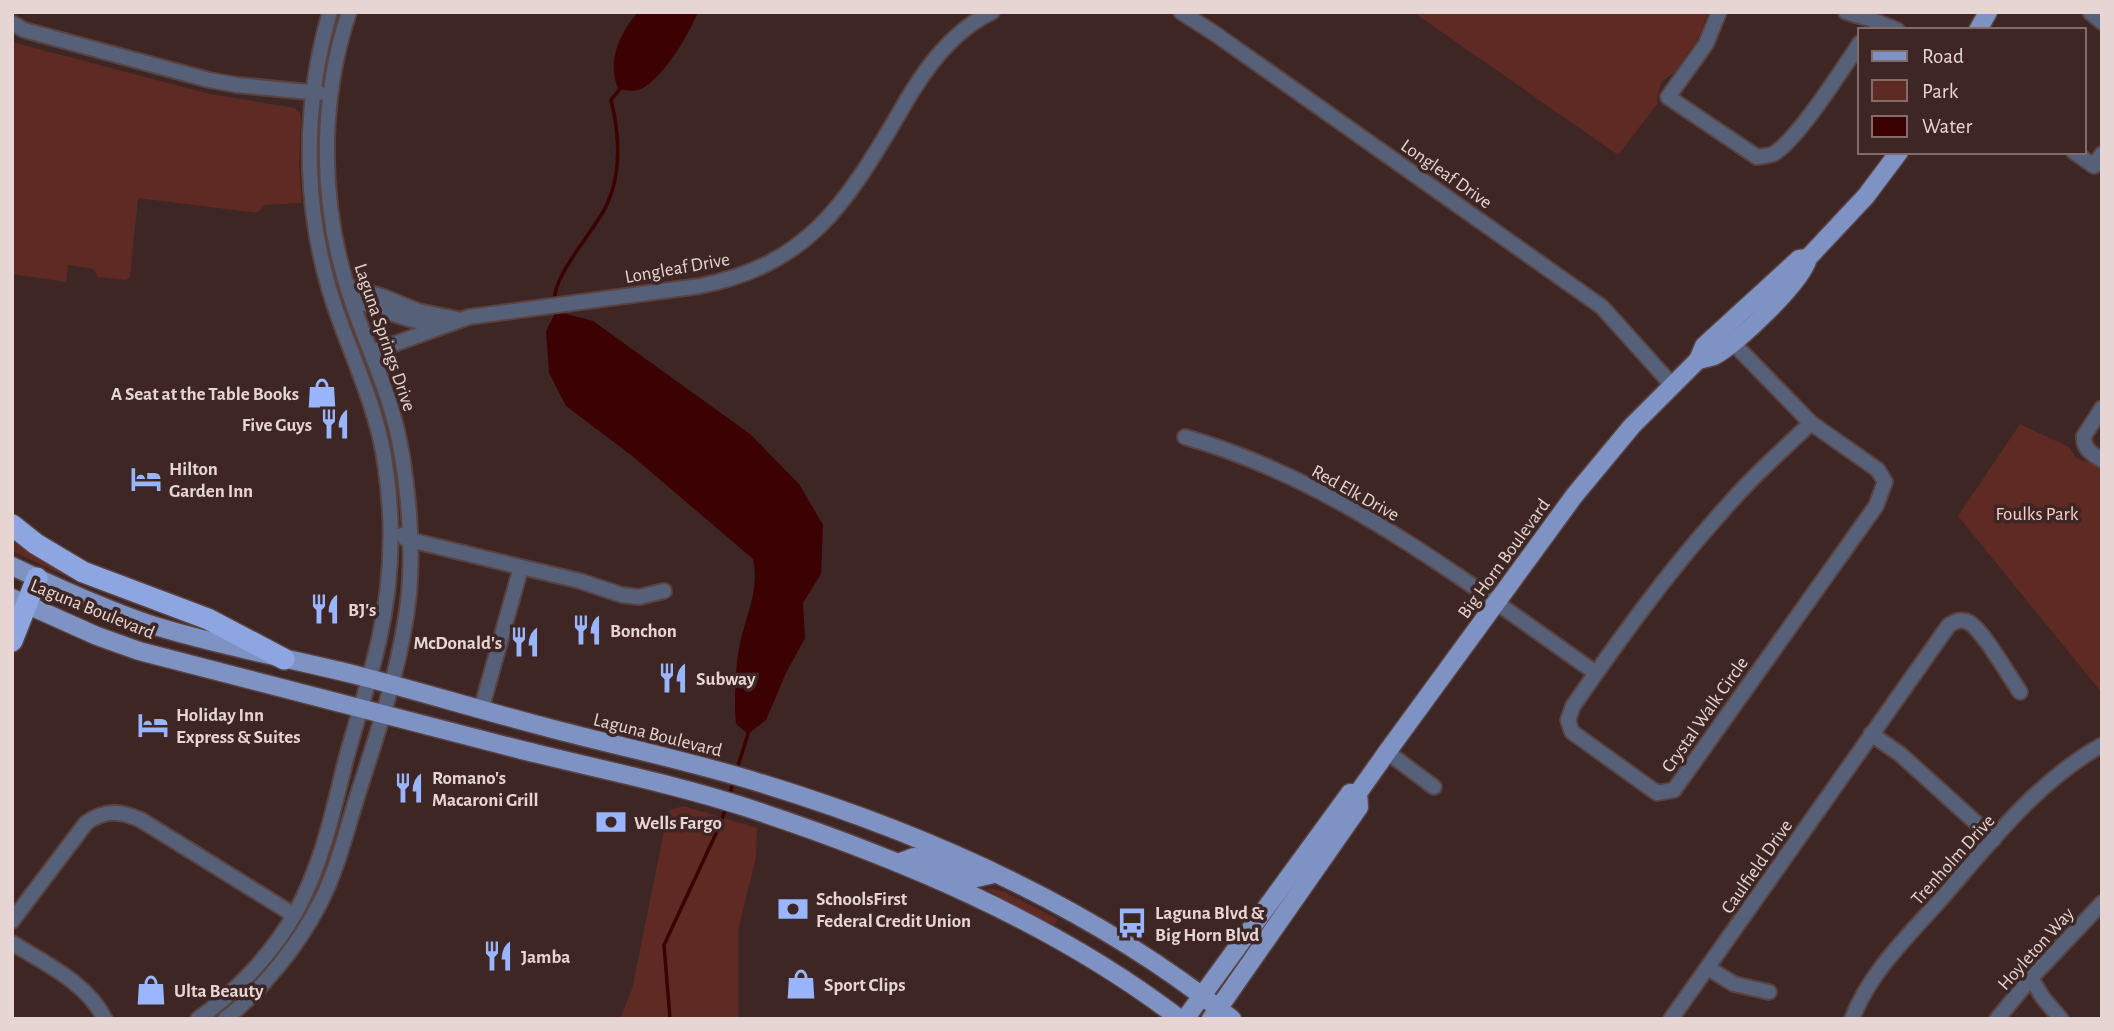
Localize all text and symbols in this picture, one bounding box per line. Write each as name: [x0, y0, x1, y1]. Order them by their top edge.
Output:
legend: [1858, 28, 2086, 154]
text: Road: [1922, 46, 1964, 67]
text: Park: [1922, 81, 1959, 102]
text: Water: [1922, 116, 1972, 137]
street label: Longleaf Drive: [1397, 136, 1495, 212]
street label: Longleaf Drive: [623, 250, 731, 287]
street label: Laguna Springs Drive: [350, 261, 419, 414]
shop icon: A Seat at the Table Books: [305, 376, 339, 410]
place label: A Seat at the Table Books: [111, 385, 299, 404]
restaurant icon: Five Guys: [318, 407, 352, 441]
place label: Five Guys: [242, 416, 312, 435]
place label: Hilton Garden Inn: [169, 460, 253, 501]
hotel icon: Hilton Garden Inn: [129, 462, 163, 496]
street label: Red Elk Drive: [1308, 462, 1402, 525]
street label: Big Horn Boulevard: [1455, 495, 1554, 622]
park label: Foulks Park: [1996, 505, 2079, 524]
street label: Laguna Boulevard: [28, 576, 157, 643]
restaurant icon: BJ's: [308, 592, 342, 626]
place label: BJ's: [348, 601, 376, 620]
restaurant icon: Bonchon: [570, 613, 604, 647]
place label: Bonchon: [610, 622, 677, 641]
restaurant icon: McDonald's: [508, 625, 542, 659]
place label: McDonald's: [413, 634, 502, 653]
street label: Crystal Walk Circle: [1658, 654, 1752, 776]
restaurant icon: Subway: [656, 661, 690, 695]
place label: Subway: [696, 670, 756, 689]
place label: Holiday Inn Express & Suites: [176, 706, 300, 747]
hotel icon: Holiday Inn Express & Suites: [136, 708, 170, 742]
street label: Laguna Boulevard: [591, 710, 724, 761]
place label: Romano's Macaroni Grill: [432, 769, 539, 810]
restaurant icon: Romano's Macaroni Grill: [392, 771, 426, 805]
bank icon: Wells Fargo: [594, 805, 628, 839]
street label: Trenholm Drive: [1908, 811, 1998, 909]
place label: Wells Fargo: [634, 814, 722, 833]
street label: Caulfield Drive: [1718, 817, 1796, 917]
place label: SchoolsFirst Federal Credit Union: [816, 890, 971, 931]
bank icon: SchoolsFirst Federal Credit Union: [776, 892, 810, 926]
place label: Laguna Blvd & Big Horn Blvd: [1155, 904, 1265, 945]
street label: Hoyleton Way: [1994, 904, 2078, 994]
bus stop icon: Laguna Blvd & Big Horn Blvd: [1115, 906, 1149, 940]
restaurant icon: Jamba: [481, 939, 515, 973]
place label: Jamba: [521, 948, 571, 967]
shop icon: Sport Clips: [784, 967, 818, 1001]
shop icon: Ulta Beauty: [134, 973, 168, 1007]
place label: Sport Clips: [824, 976, 905, 995]
place label: Ulta Beauty: [174, 982, 264, 1001]

